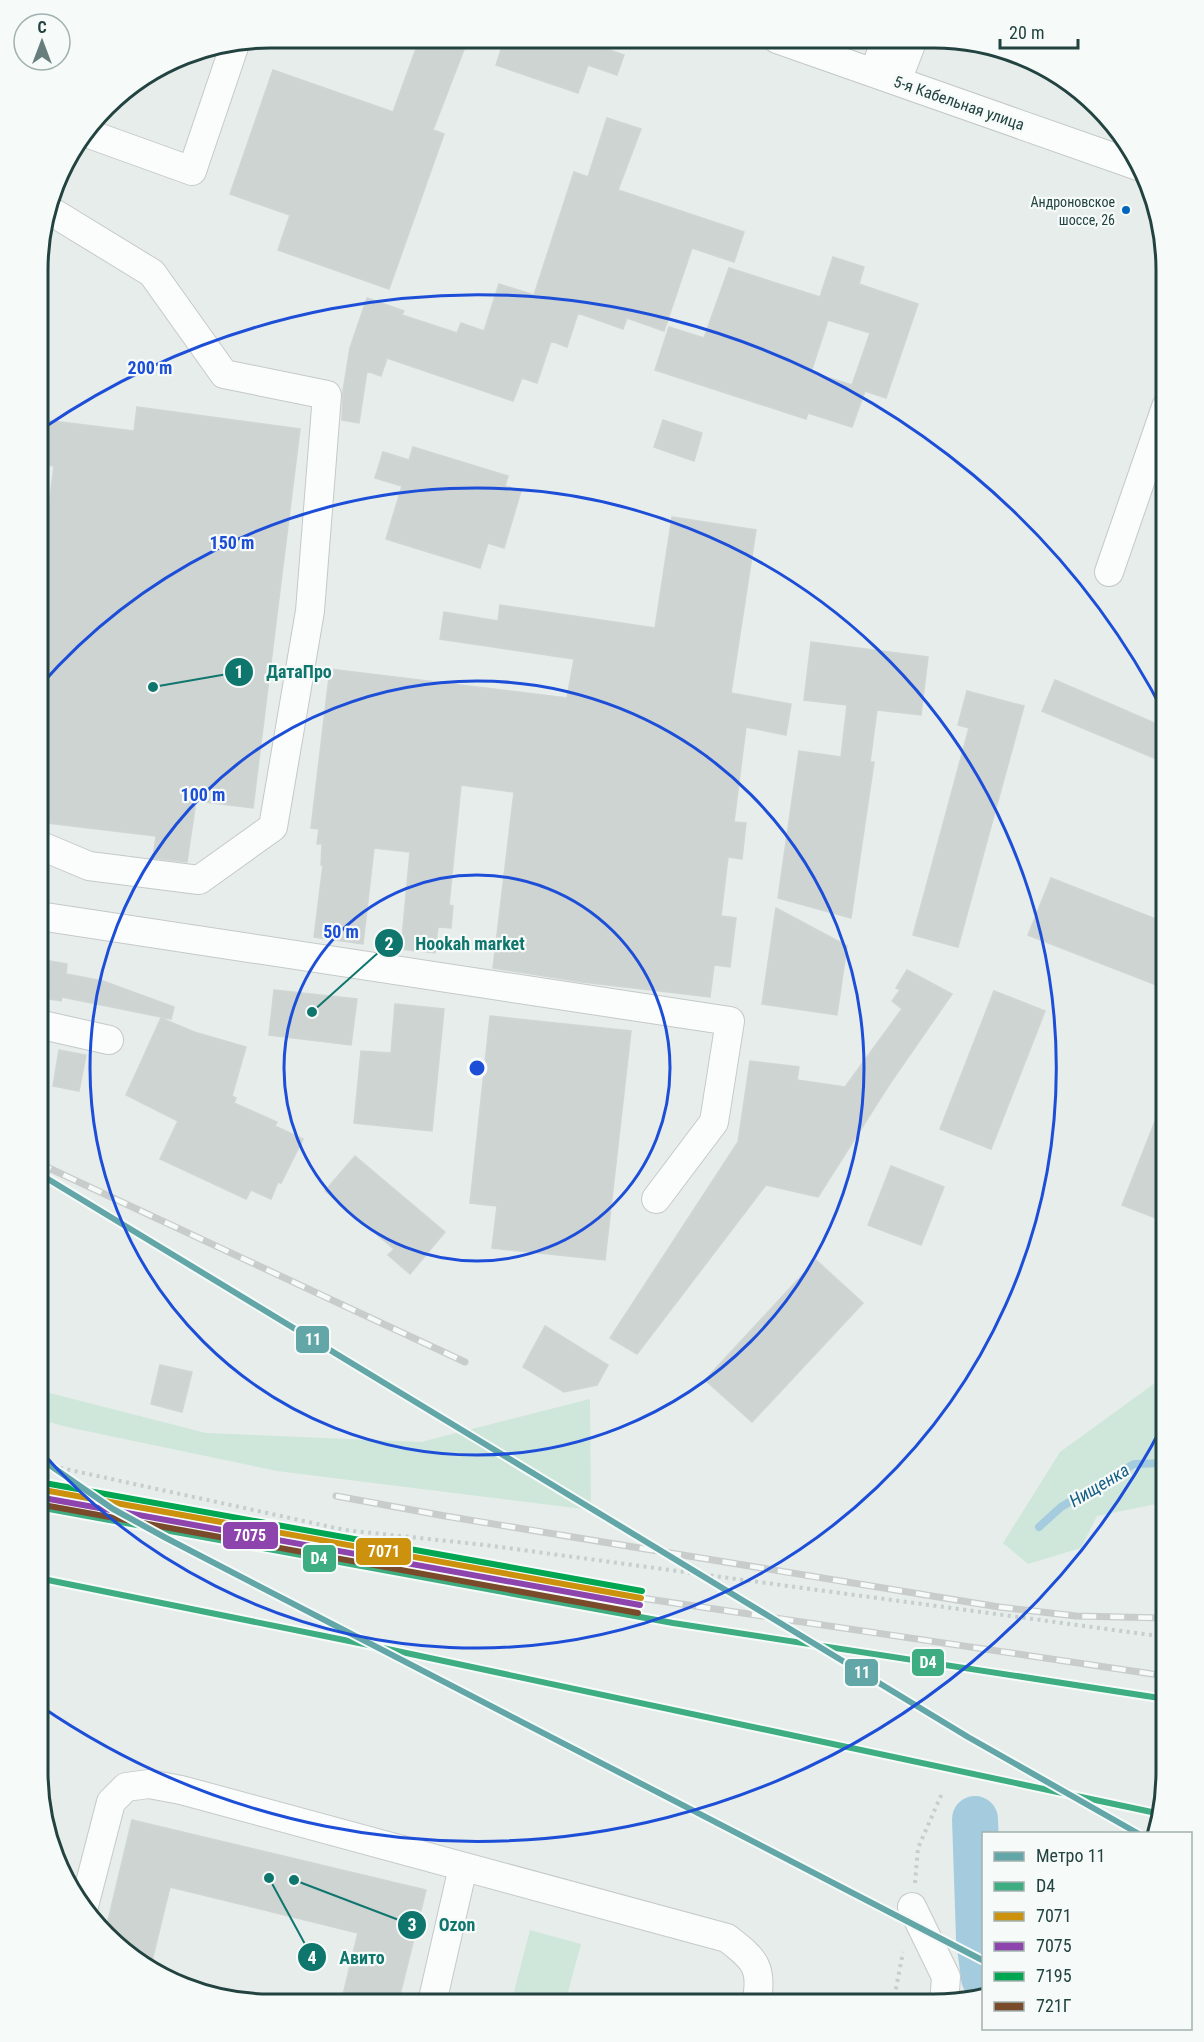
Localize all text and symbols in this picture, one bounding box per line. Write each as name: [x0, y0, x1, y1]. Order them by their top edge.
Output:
north arrow: [12, 12, 72, 72]
scale bar: [1000, 12, 1078, 50]
text: С: [37, 18, 47, 37]
text: 20 m: [1009, 22, 1044, 43]
street label: 5-я Кабельная улица: [891, 72, 1027, 134]
place label: Андроновское шоссе, 26: [1031, 194, 1115, 228]
marker: Андроновское шоссе, 26: [1120, 204, 1132, 216]
text: 200 m: [128, 357, 172, 378]
text: 150 m: [210, 532, 254, 553]
callout: ДатаПро: [224, 654, 344, 690]
text: 1: [234, 661, 244, 682]
text: ДатаПро: [266, 661, 332, 682]
text: 100 m: [181, 784, 225, 805]
text: 50 m: [323, 921, 359, 942]
callout: Hookah market: [374, 925, 537, 961]
text: 2: [384, 933, 394, 954]
text: Hookah market: [415, 933, 525, 954]
centre of rings: [467, 1058, 487, 1078]
line badge: 11: [295, 1325, 330, 1354]
text: 11: [305, 1330, 321, 1349]
water label: Нищенка: [1065, 1459, 1133, 1511]
line badge: 7075: [222, 1521, 279, 1550]
text: 7075: [234, 1526, 266, 1545]
line badge: 7071: [355, 1537, 412, 1566]
text: 7071: [368, 1542, 400, 1561]
line badge: D4: [302, 1544, 337, 1573]
text: D4: [310, 1549, 328, 1568]
line badge: D4: [911, 1648, 945, 1677]
text: D4: [919, 1653, 937, 1672]
line badge: 11: [844, 1658, 879, 1687]
text: 11: [854, 1663, 870, 1682]
legend: [982, 1832, 1192, 2030]
text: Метро 11: [1036, 1845, 1105, 1866]
text: D4: [1036, 1875, 1055, 1896]
text: 7071: [1036, 1905, 1072, 1926]
callout: Ozon: [397, 1907, 488, 1943]
text: 3: [407, 1914, 417, 1935]
text: Ozon: [439, 1914, 475, 1935]
text: 7075: [1036, 1935, 1072, 1956]
callout: Авито: [297, 1939, 396, 1975]
text: 4: [307, 1947, 317, 1968]
text: Авито: [339, 1947, 385, 1968]
text: 7195: [1036, 1965, 1072, 1986]
text: 721Г: [1036, 1995, 1072, 2016]

